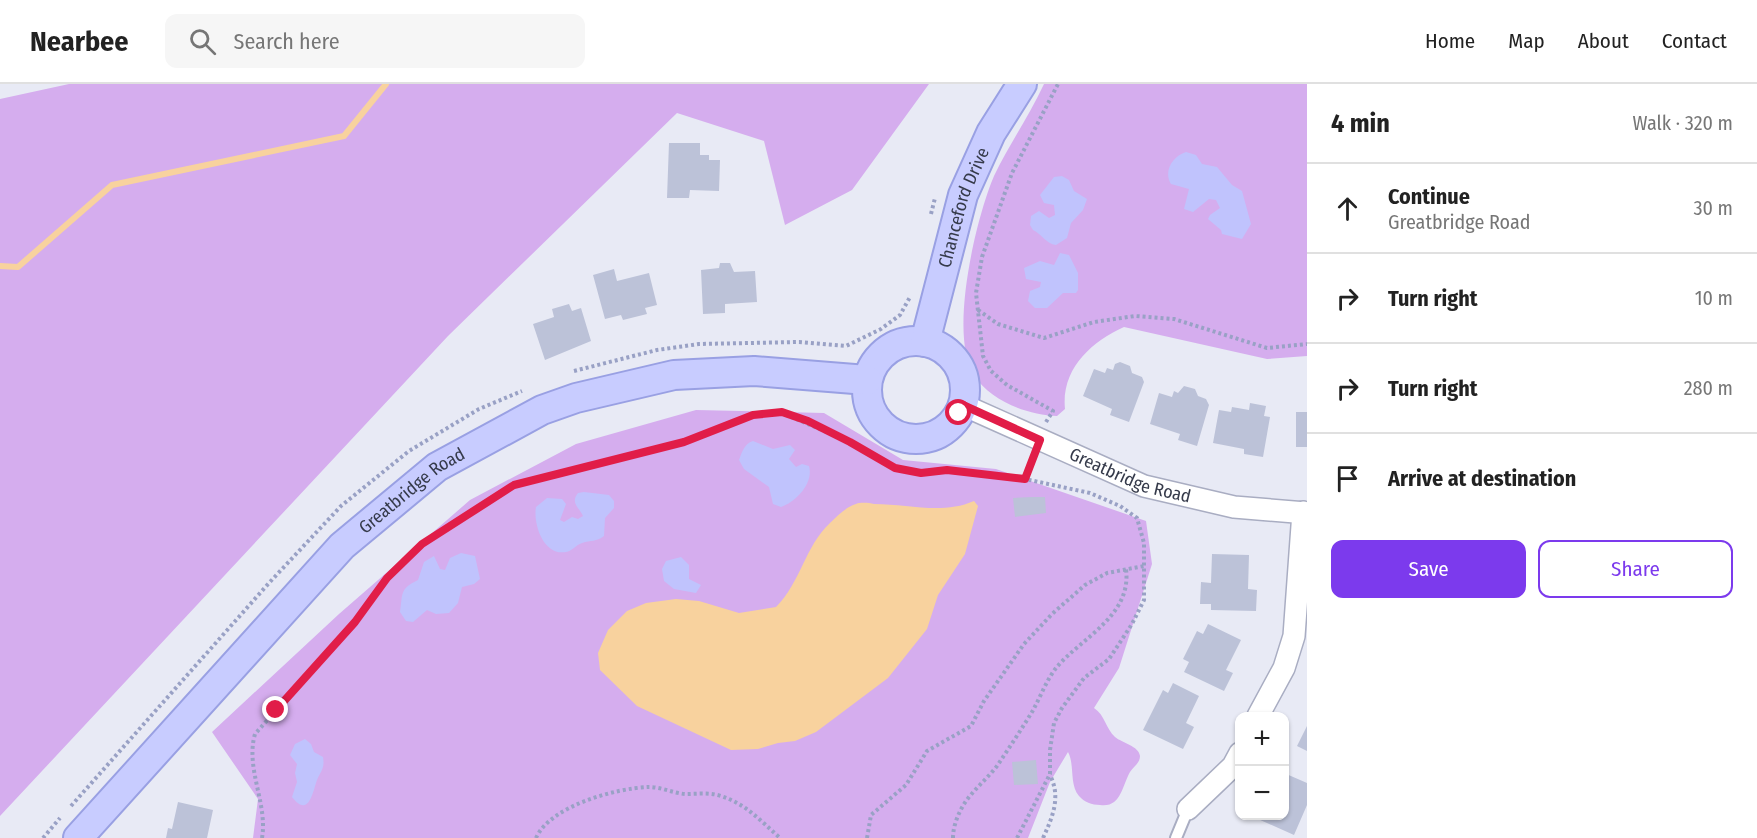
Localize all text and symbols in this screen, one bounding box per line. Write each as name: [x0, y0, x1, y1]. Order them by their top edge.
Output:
search box: [165, 14, 585, 68]
text: Nearbee: [30, 25, 129, 58]
icon: search: [186, 25, 219, 58]
text: Search here: [234, 28, 340, 55]
text: Home: [1425, 28, 1475, 54]
text: Map: [1508, 28, 1545, 54]
text: About: [1578, 28, 1629, 54]
text: Contact: [1662, 28, 1727, 54]
text: 4 min: [1331, 108, 1390, 139]
text: Walk · 320 m: [1633, 111, 1733, 135]
street label: Chanceford Drive: [934, 144, 994, 270]
text: Continue: [1388, 183, 1470, 210]
icon: ahead: [1331, 192, 1364, 225]
text: 30 m: [1693, 196, 1733, 220]
text: Greatbridge Road: [1388, 210, 1530, 234]
icon: right: [1331, 282, 1364, 315]
text: Turn right: [1388, 285, 1477, 312]
text: 10 m: [1695, 286, 1733, 310]
icon: right: [1331, 372, 1364, 405]
text: Turn right: [1388, 375, 1477, 402]
text: 280 m: [1684, 376, 1733, 400]
route start: [945, 399, 971, 425]
street label: Greatbridge Road: [354, 443, 469, 538]
street label: Greatbridge Road: [1066, 443, 1193, 508]
icon: arrive: [1331, 462, 1364, 495]
text: Arrive at destination: [1388, 465, 1576, 492]
button: Save: [1331, 540, 1526, 598]
button: Share: [1538, 540, 1733, 598]
route end: [262, 696, 288, 722]
map controls: [1235, 712, 1289, 820]
button: +: [1235, 712, 1289, 766]
button: −: [1235, 766, 1289, 820]

